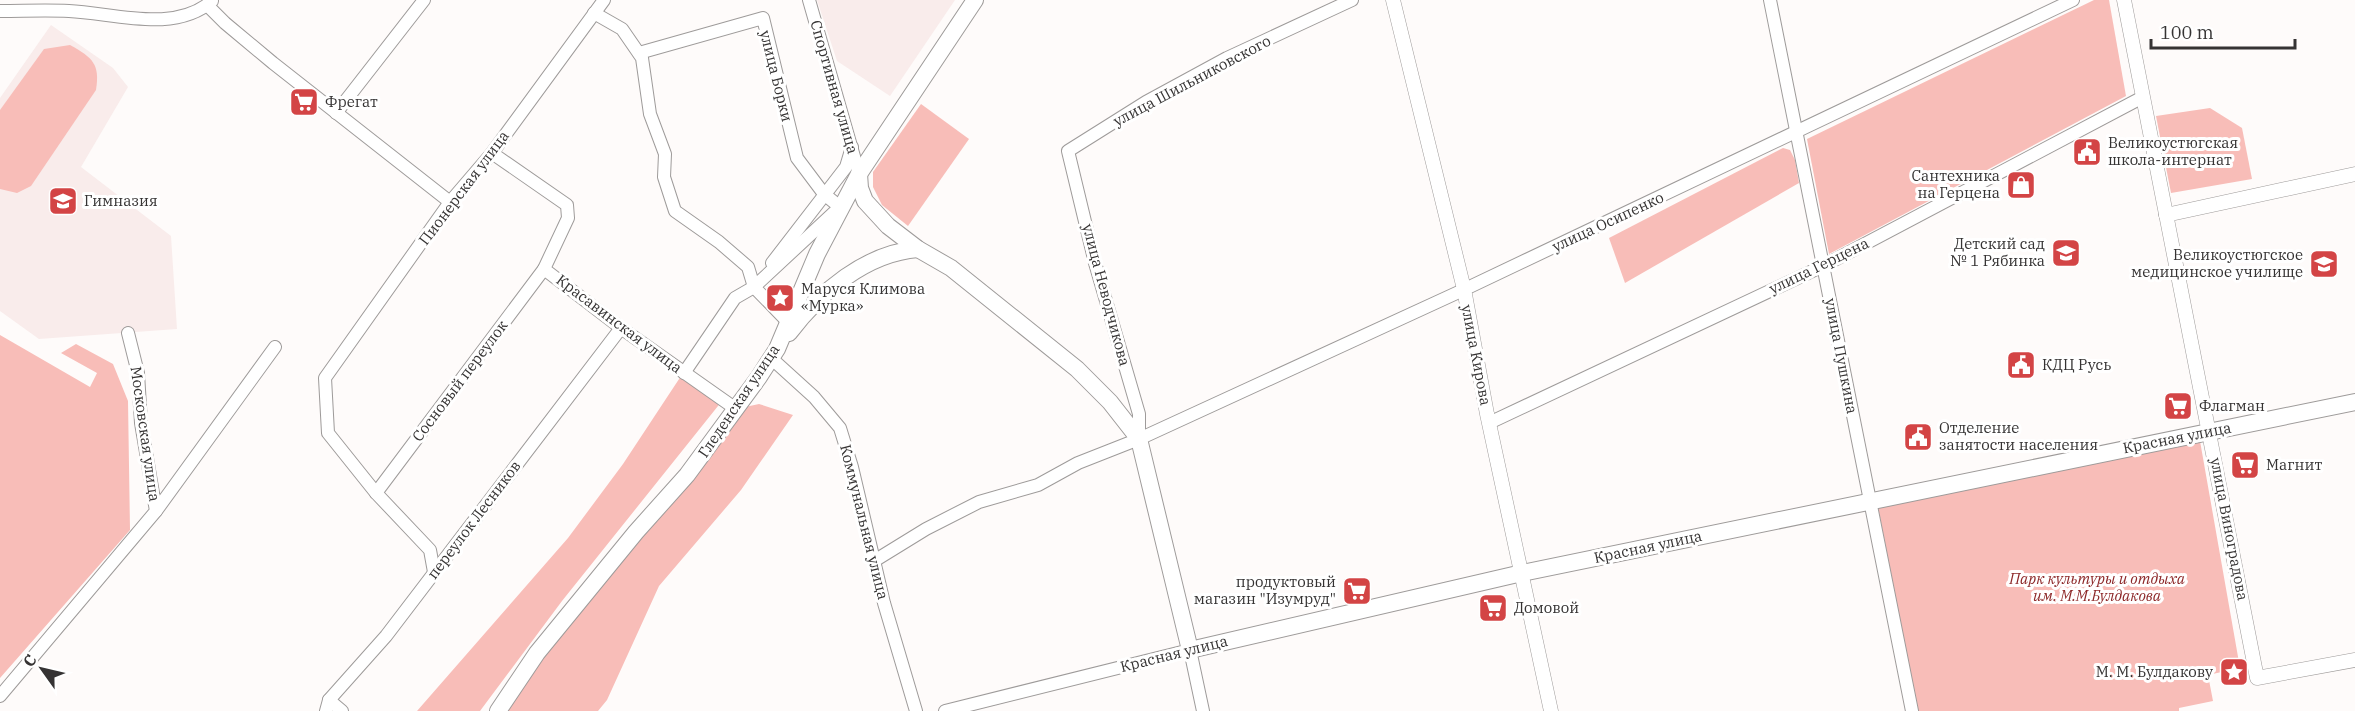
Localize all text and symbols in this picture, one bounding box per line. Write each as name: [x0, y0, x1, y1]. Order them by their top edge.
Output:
scale bar: [2151, 12, 2295, 50]
street label: Спортивная улица: [806, 18, 863, 156]
text: 100 m: [2160, 21, 2214, 44]
street label: улица Борки: [756, 28, 797, 124]
street label: улица Шильниковского: [1110, 31, 1274, 130]
supermarket icon: Фрегат: [288, 86, 320, 118]
place label: Фрегат: [325, 92, 378, 111]
street label: Пионерская улица: [414, 127, 513, 249]
place label: Великоустюгская школа-интернат: [2108, 133, 2238, 169]
public building icon: Великоустюгская школа-интернат: [2071, 136, 2103, 168]
place label: Сантехника на Герцена: [1912, 166, 2000, 202]
shop icon: Сантехника на Герцена: [2005, 169, 2037, 201]
school or university icon: Гимназия: [47, 185, 79, 217]
street label: улица Осипенко: [1549, 187, 1667, 256]
place label: Гимназия: [84, 191, 158, 210]
street label: улица Неводчикова: [1078, 222, 1135, 368]
street label: улица Герцена: [1766, 233, 1872, 298]
place label: Детский сад № 1 Рябинка: [1950, 234, 2045, 270]
school or university icon: Детский сад № 1 Рябинка: [2050, 237, 2082, 269]
place label: Великоустюгское медицинское училище: [2131, 245, 2303, 281]
school or university icon: Великоустюгское медицинское училище: [2308, 248, 2340, 280]
street label: Красавинская улица: [553, 270, 686, 377]
place label: Маруся Климова «Мурка»: [801, 279, 925, 315]
place icon: Маруся Климова «Мурка»: [764, 282, 796, 314]
street label: улица Пушкина: [1821, 296, 1862, 415]
street label: улица Кирова: [1457, 303, 1496, 407]
street label: Сосновый переулок: [408, 316, 512, 445]
street label: Гледенская улица: [694, 341, 783, 461]
public building icon: КДЦ Русь: [2005, 349, 2037, 381]
place label: КДЦ Русь: [2042, 355, 2111, 374]
street label: Московская улица: [127, 365, 164, 503]
supermarket icon: Флагман: [2162, 390, 2194, 422]
place label: Флагман: [2199, 396, 2265, 415]
place label: Отделение занятости населения: [1939, 418, 2098, 454]
street label: Красная улица: [2121, 418, 2233, 457]
public building icon: Отделение занятости населения: [1902, 421, 1934, 453]
street label: Коммунальная улица: [836, 442, 893, 601]
supermarket icon: Магнит: [2229, 449, 2261, 481]
place label: Магнит: [2266, 455, 2322, 474]
street label: улица Виноградова: [2206, 456, 2253, 602]
street label: переулок Лесников: [423, 457, 524, 583]
street label: Красная улица: [1592, 526, 1704, 567]
park label: Парк культуры и отдыха им. М.М.Булдакова: [2008, 569, 2186, 605]
place label: продуктовый магазин "Изумруд": [1194, 572, 1336, 608]
supermarket icon: продуктовый магазин "Изумруд": [1341, 575, 1373, 607]
supermarket icon: Домовой: [1477, 592, 1509, 624]
place label: Домовой: [1514, 598, 1579, 617]
street label: Красная улица: [1118, 631, 1230, 676]
north arrow: [12, 639, 72, 699]
text: С: [18, 651, 41, 671]
place icon: М. М. Булдакову: [2218, 656, 2250, 688]
place label: М. М. Булдакову: [2096, 662, 2213, 681]

